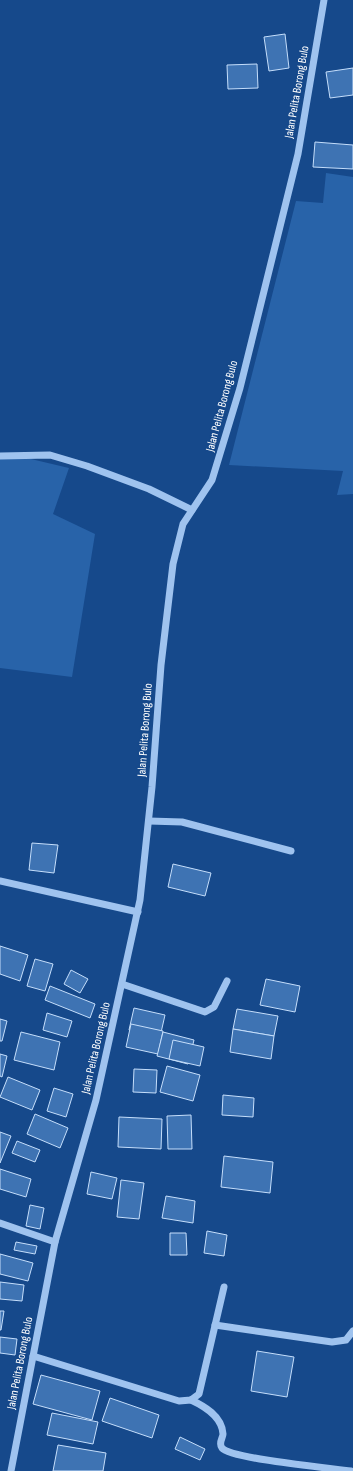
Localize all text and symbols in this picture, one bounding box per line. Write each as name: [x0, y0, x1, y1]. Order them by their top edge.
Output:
street label: Jalan Pelita Borong Bulo: [281, 45, 313, 140]
street label: Jalan Pelita Borong Bulo: [202, 359, 241, 454]
street label: Jalan Pelita Borong Bulo: [134, 683, 156, 778]
street label: Jalan Pelita Borong Bulo: [78, 1001, 114, 1096]
street label: Jalan Pelita Borong Bulo: [4, 1316, 36, 1411]

